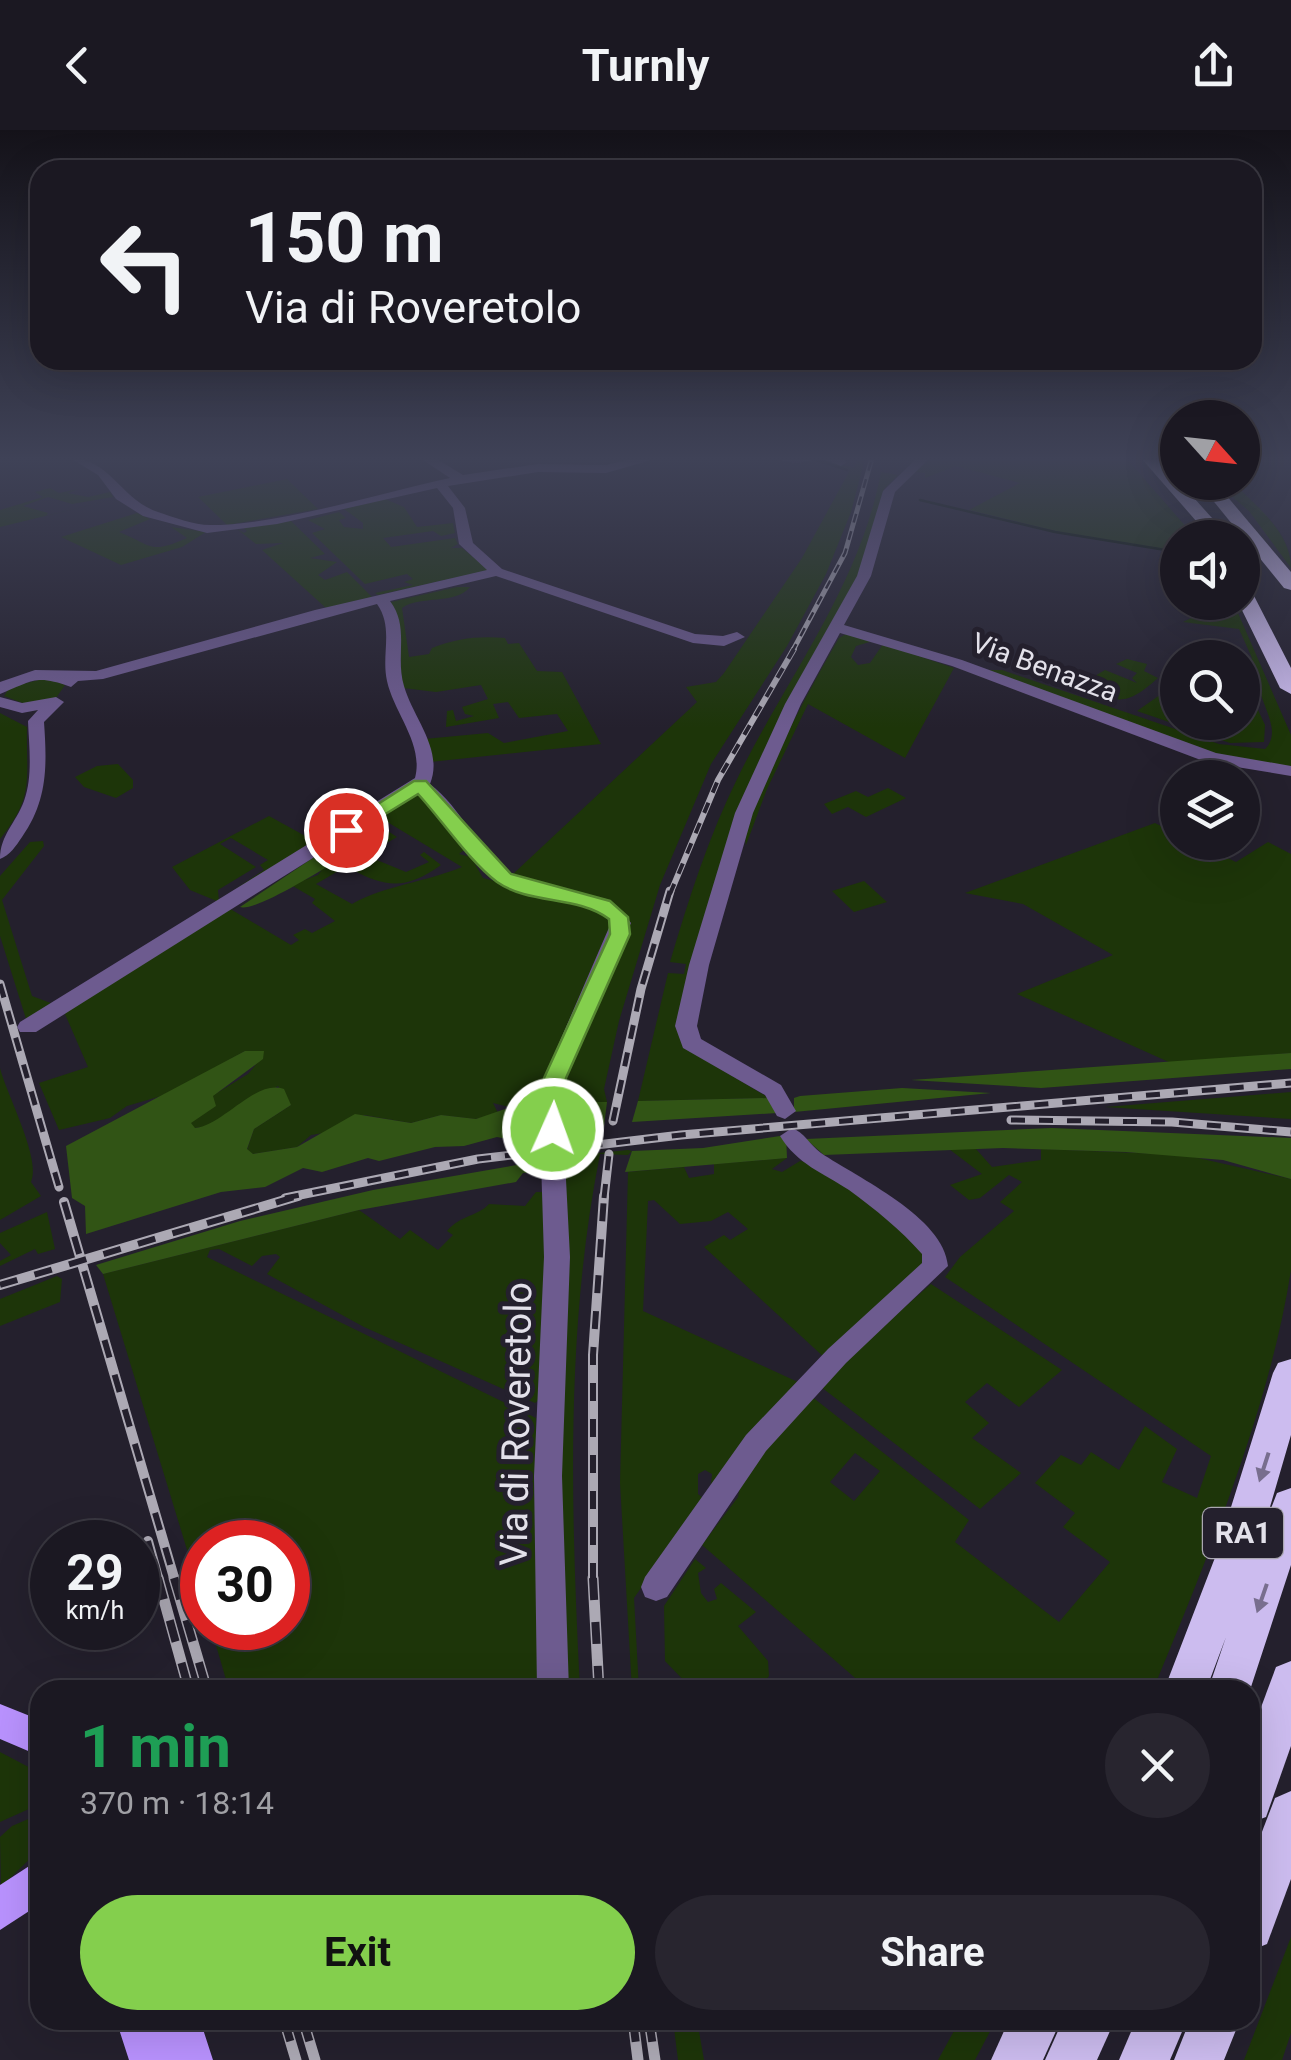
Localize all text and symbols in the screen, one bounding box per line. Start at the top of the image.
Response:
icon: back [50,38,105,93]
icon: share [1186,38,1241,93]
text: Turnly [582,39,709,92]
text: 150 m [245,197,444,279]
icon: left [80,200,210,330]
text: Via di Roveretolo [245,281,581,334]
north arrow [1160,400,1260,500]
map controls [1160,400,1260,860]
button: sound [1160,520,1260,620]
street label: Via Benazza [967,626,1122,709]
button: search [1160,640,1260,740]
button: layers [1160,760,1260,860]
pin [304,788,389,873]
icon: arrive [319,803,374,858]
position arrow [501,1077,605,1181]
street label: Via di Roveretolo [492,1282,540,1566]
one-way arrow [1256,1453,1271,1483]
road number: RA1 [1203,1508,1283,1558]
speed limit sign: 30 [180,1520,310,1650]
text: 29 [66,1544,124,1602]
one-way arrow [1254,1583,1269,1613]
text: km/h [66,1596,124,1625]
text: 1 min [80,1711,231,1782]
button: close [1105,1713,1210,1818]
text: 370 m · 18:14 [80,1784,274,1822]
button: Exit [80,1895,635,2010]
button: Share [655,1895,1210,2010]

